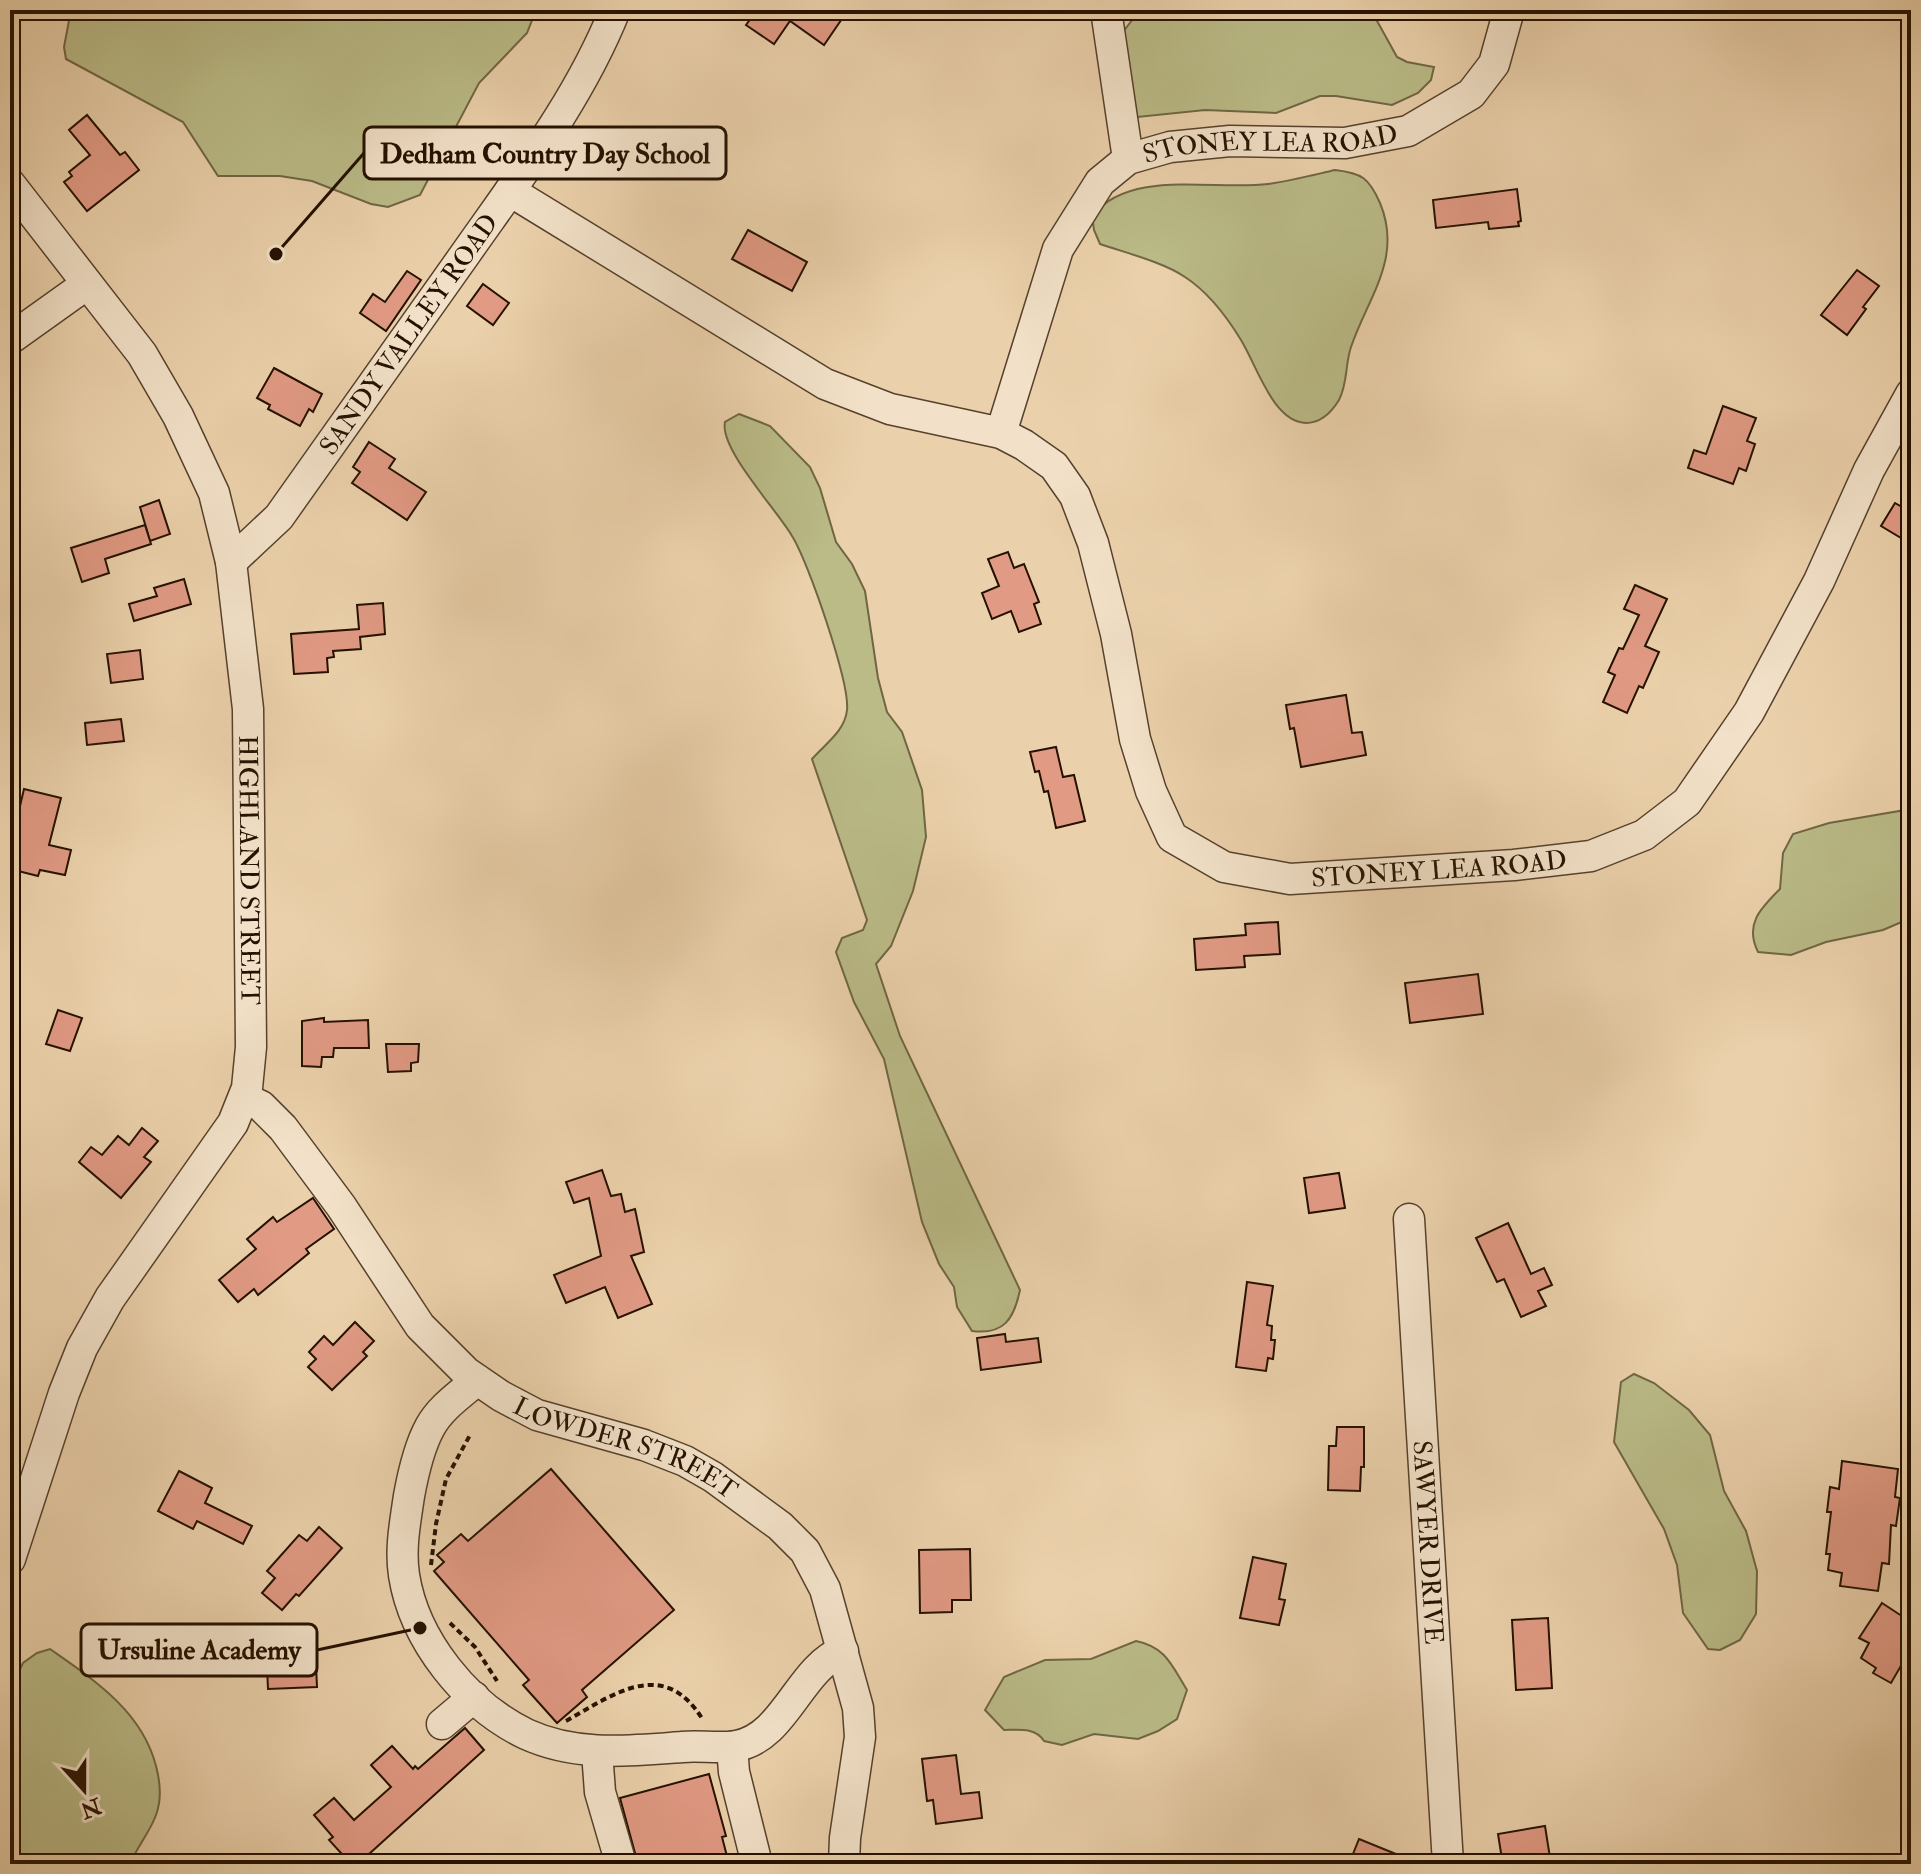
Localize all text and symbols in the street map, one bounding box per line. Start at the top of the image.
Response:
street label: STONEY LEA ROAD [1139,118,1400,171]
callout: Dedham Country Day School [364,127,726,179]
text: Dedham Country Day School [380,137,711,172]
street label: SANDY VALLEY ROAD [313,208,506,461]
street label: HIGHLAND STREET [231,735,266,1005]
street label: STONEY LEA ROAD [1310,844,1568,895]
street label: LOWDER STREET [508,1390,744,1507]
street label: SAWYER DRIVE [1405,1439,1450,1645]
callout: Ursuline Academy [81,1624,317,1676]
text: Ursuline Academy [97,1633,303,1668]
north arrow [44,1750,124,1830]
text: N [76,1791,106,1824]

